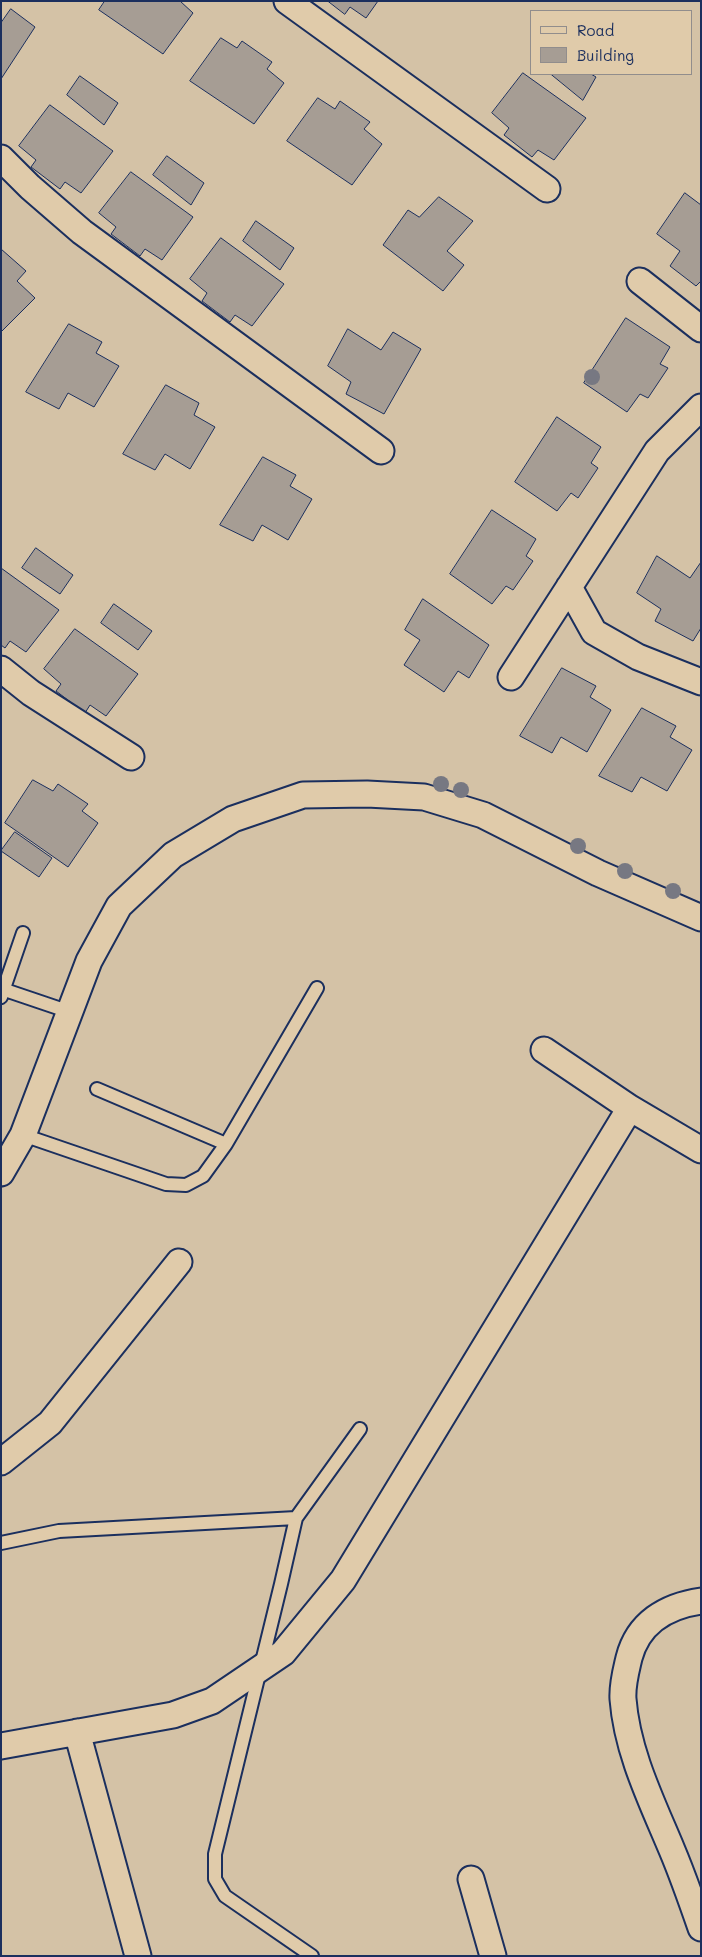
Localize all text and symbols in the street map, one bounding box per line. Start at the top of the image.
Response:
legend [530,10,692,75]
text: Road [577,20,614,40]
text: Building [577,45,634,65]

